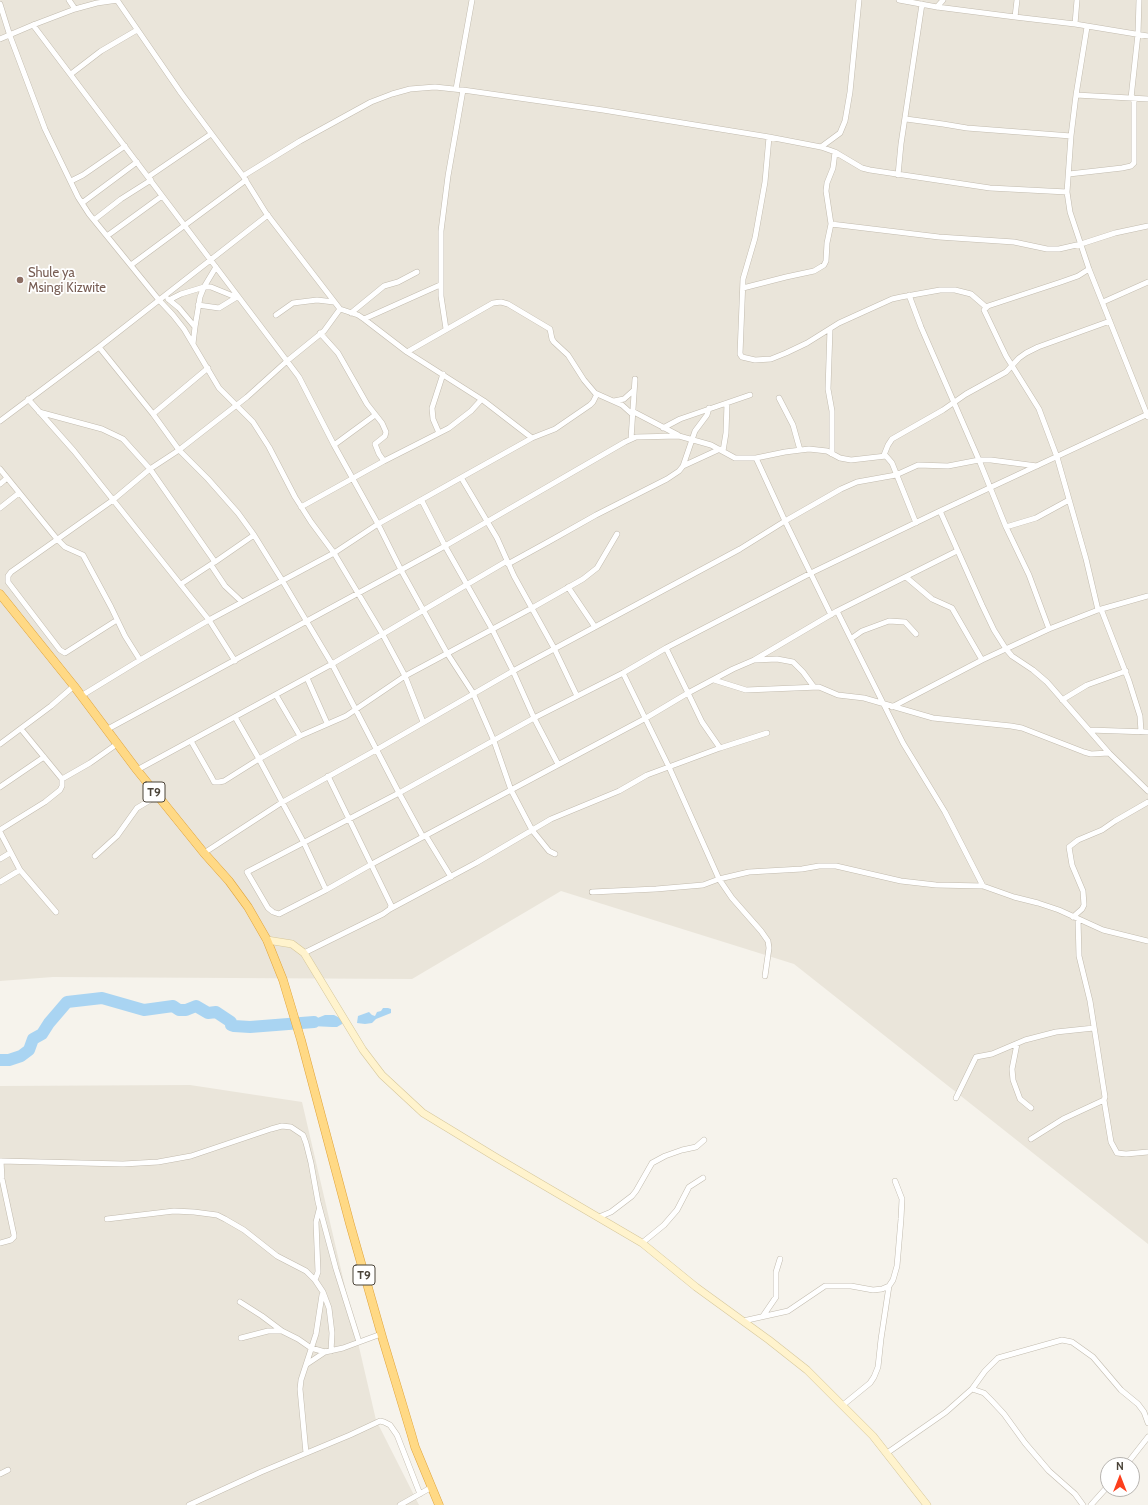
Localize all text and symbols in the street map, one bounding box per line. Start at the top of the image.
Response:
place label: Shule ya Msingi Kizwite [28,265,106,296]
marker: Shule ya Msingi Kizwite [15,275,25,285]
road number: T9 [143,782,165,802]
road number: T9 [353,1265,375,1285]
north arrow [1100,1457,1140,1497]
text: N [1116,1459,1124,1473]

